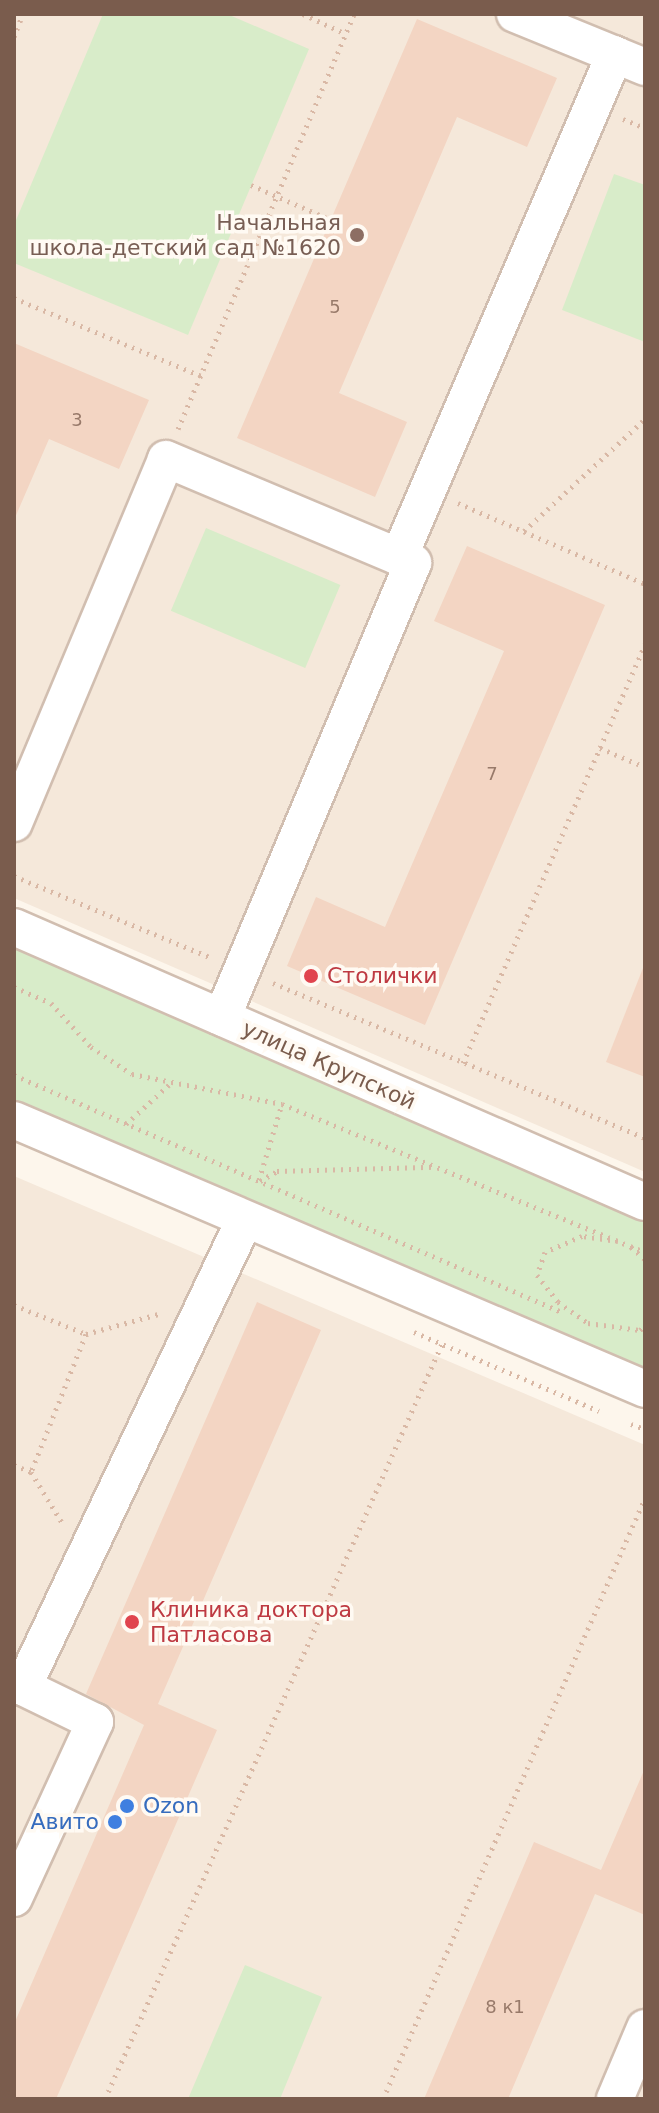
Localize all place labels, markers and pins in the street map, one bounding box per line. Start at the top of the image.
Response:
place label: Начальная школа-детский сад №1620 [29,209,341,260]
marker: Начальная школа-детский сад №1620 [348,226,366,244]
place label: Столички [327,963,438,989]
marker: Столички [302,967,320,985]
place label: Клиника доктора Патласова [150,1596,352,1648]
marker: Клиника доктора Патласова [121,1611,143,1633]
place label: Ozon [143,1793,199,1819]
marker: Ozon [118,1797,136,1815]
place label: Авито [30,1809,99,1835]
marker: Авито [106,1813,124,1831]

